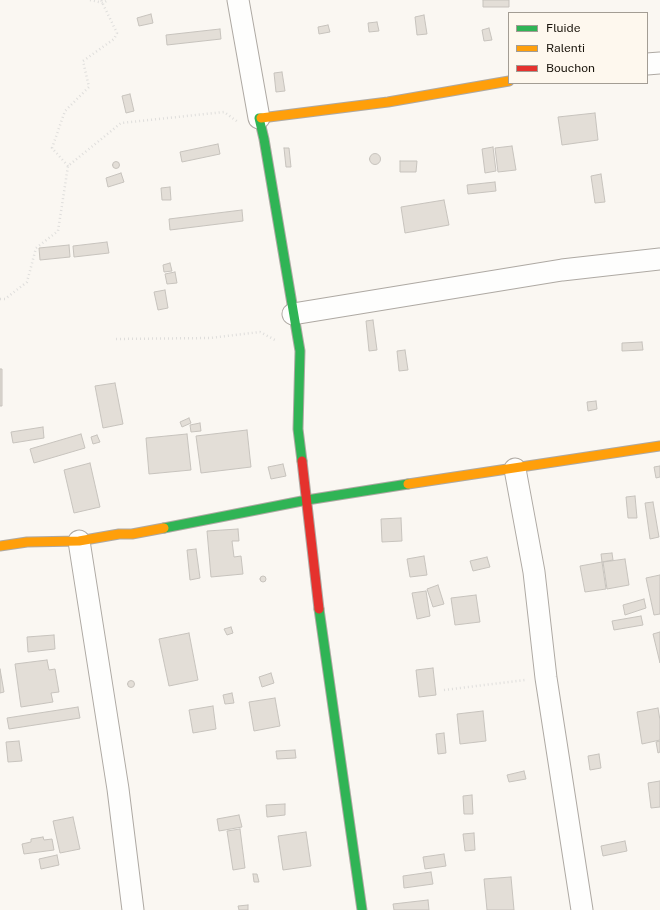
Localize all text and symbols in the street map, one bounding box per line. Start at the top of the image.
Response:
legend [508,12,648,84]
text: Fluide [546,21,581,35]
text: Ralenti [546,41,585,55]
text: Bouchon [546,61,595,75]

